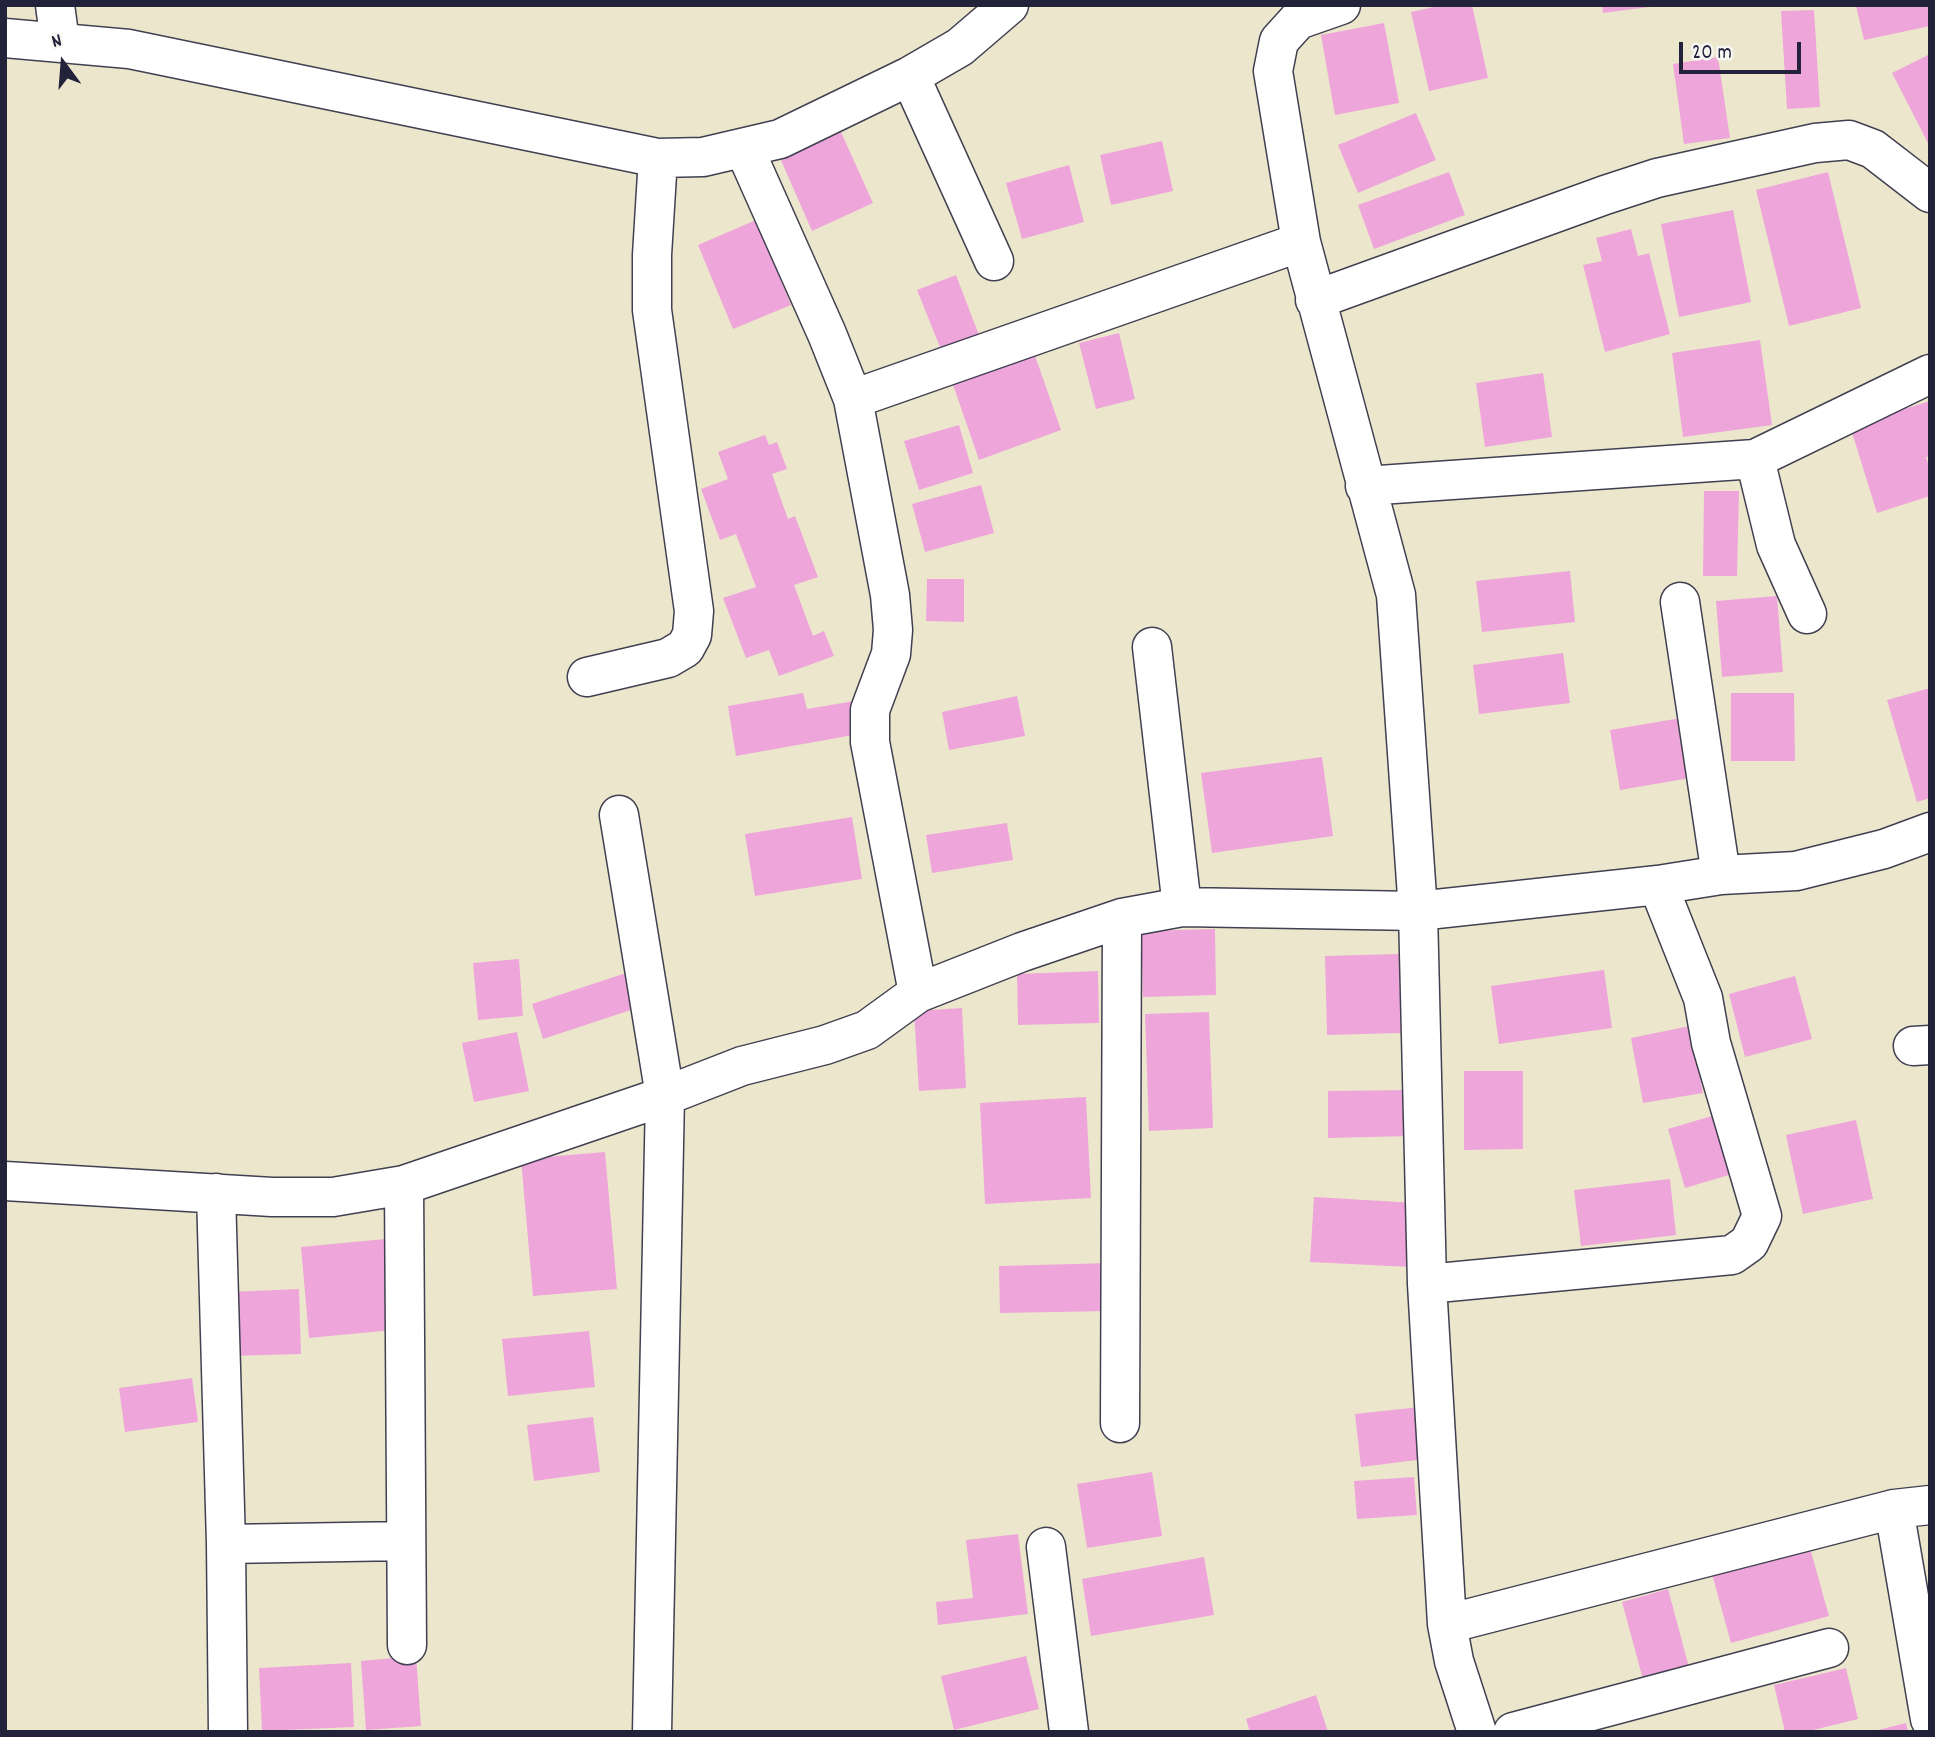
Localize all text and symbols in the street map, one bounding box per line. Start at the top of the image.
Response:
north arrow [28,28,98,98]
text: N [49,28,65,57]
scale bar [1683,28,1806,72]
text: 20 m [1692,39,1732,69]

